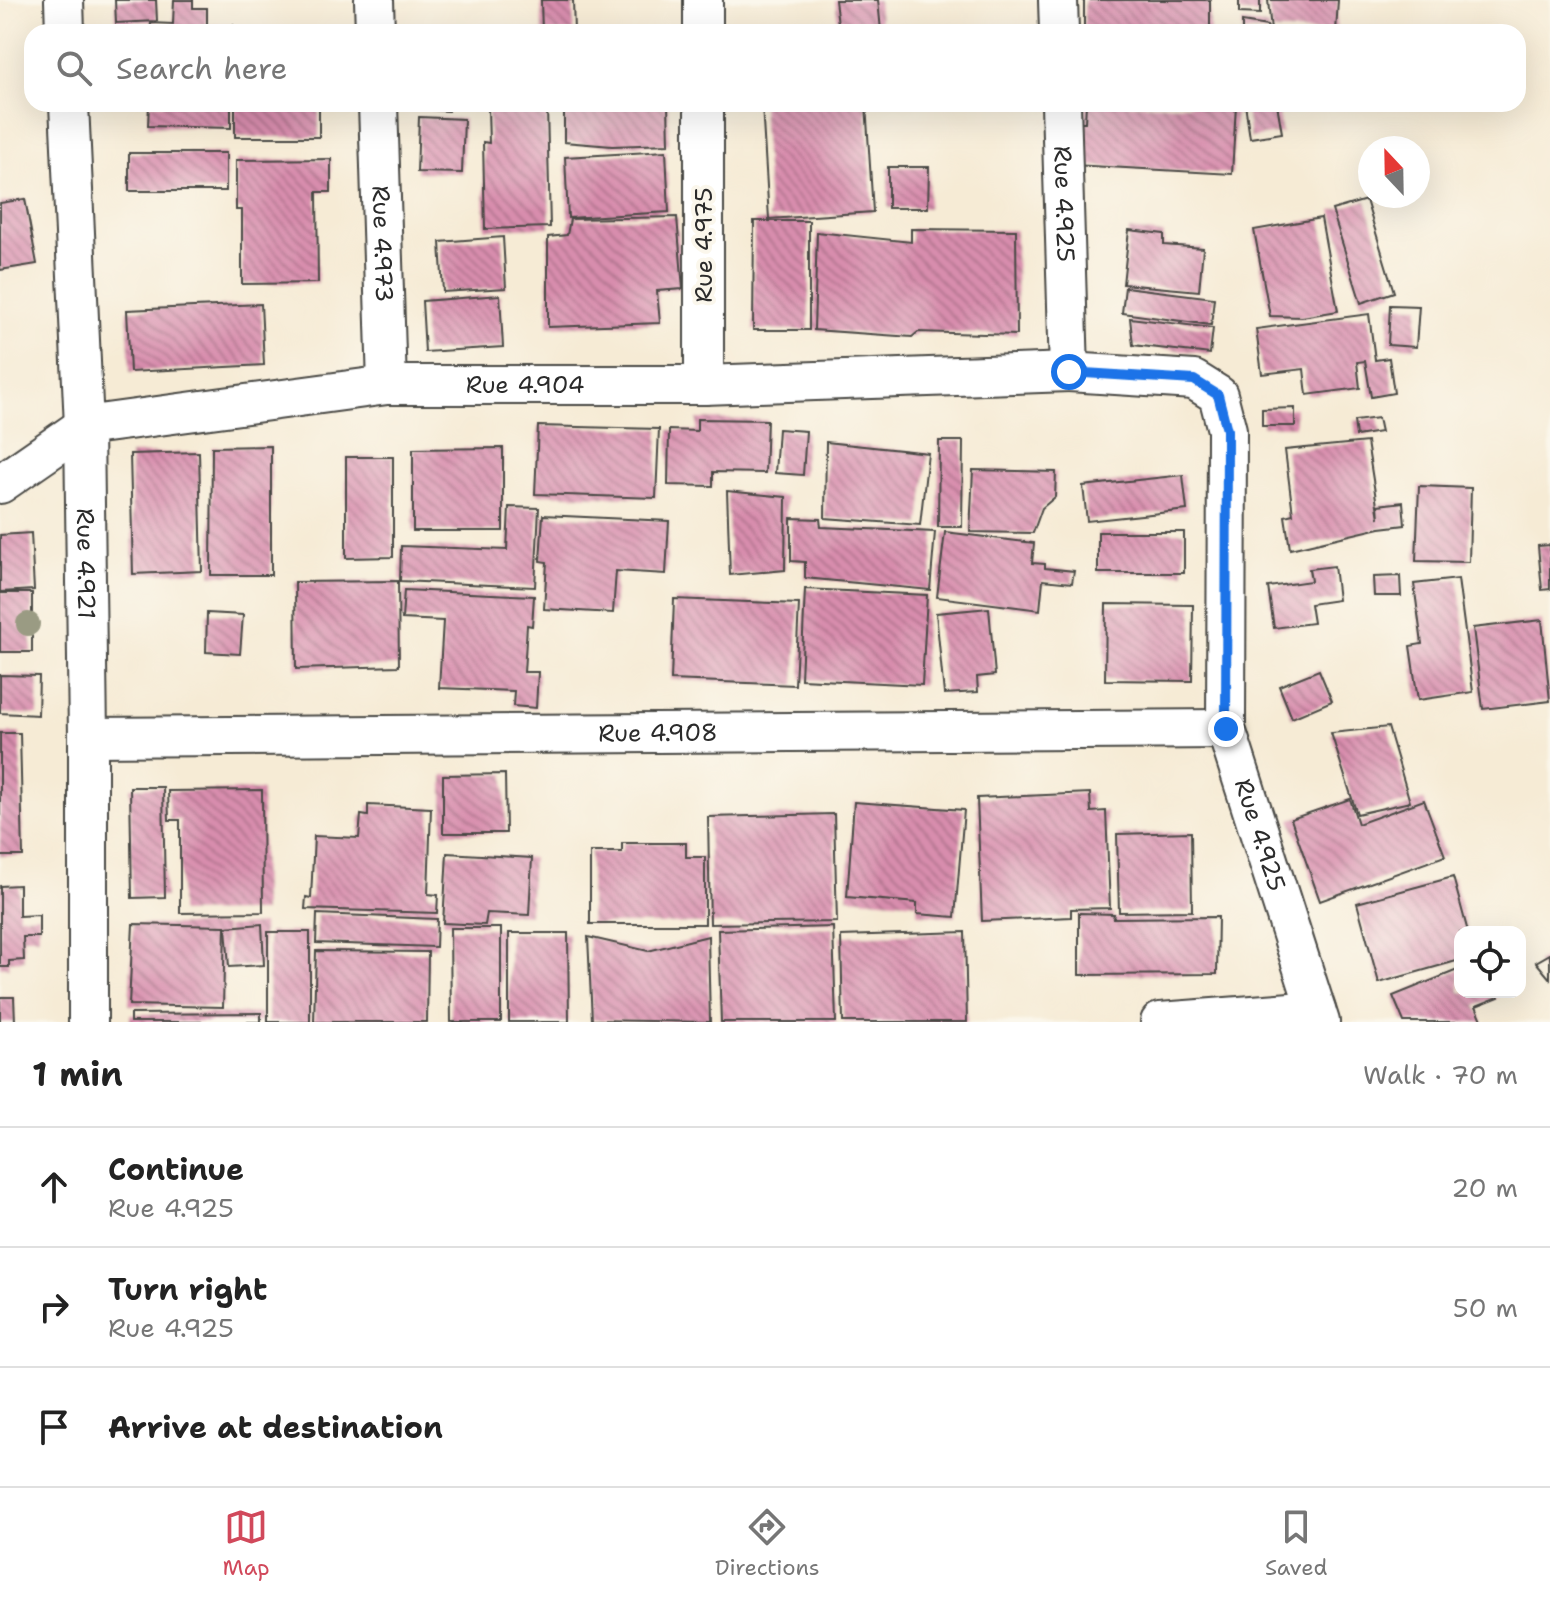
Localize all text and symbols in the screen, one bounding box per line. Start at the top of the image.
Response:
search box [24,24,1526,112]
icon: search [52,46,96,90]
text: Search here [116,48,287,89]
north arrow [1358,136,1430,208]
street label: Rue 4.925 [1046,145,1082,263]
street label: Rue 4.973 [365,185,400,303]
street label: Rue 4.975 [688,187,720,303]
route start [1051,354,1087,390]
street label: Rue 4.904 [466,369,585,401]
street label: Rue 4.921 [69,508,102,619]
route end [1208,711,1244,747]
street label: Rue 4.908 [598,717,718,749]
street label: Rue 4.925 [1227,775,1293,895]
map controls [1454,926,1526,998]
button: locate [1454,926,1526,998]
text: 1 min [32,1051,123,1097]
text: Walk · 70 m [1363,1057,1518,1092]
text: Continue [108,1149,244,1190]
icon: ahead [32,1165,76,1209]
text: 20 m [1451,1170,1518,1205]
text: Rue 4.925 [108,1190,234,1225]
text: Turn right [108,1269,267,1310]
icon: right [32,1285,76,1329]
text: 50 m [1453,1290,1518,1325]
text: Rue 4.925 [108,1310,234,1345]
icon: arrive [32,1405,76,1449]
text: Arrive at destination [108,1407,443,1448]
tab: Map [223,1505,270,1582]
tab: Directions [715,1505,820,1582]
tab: Saved [1265,1505,1327,1582]

